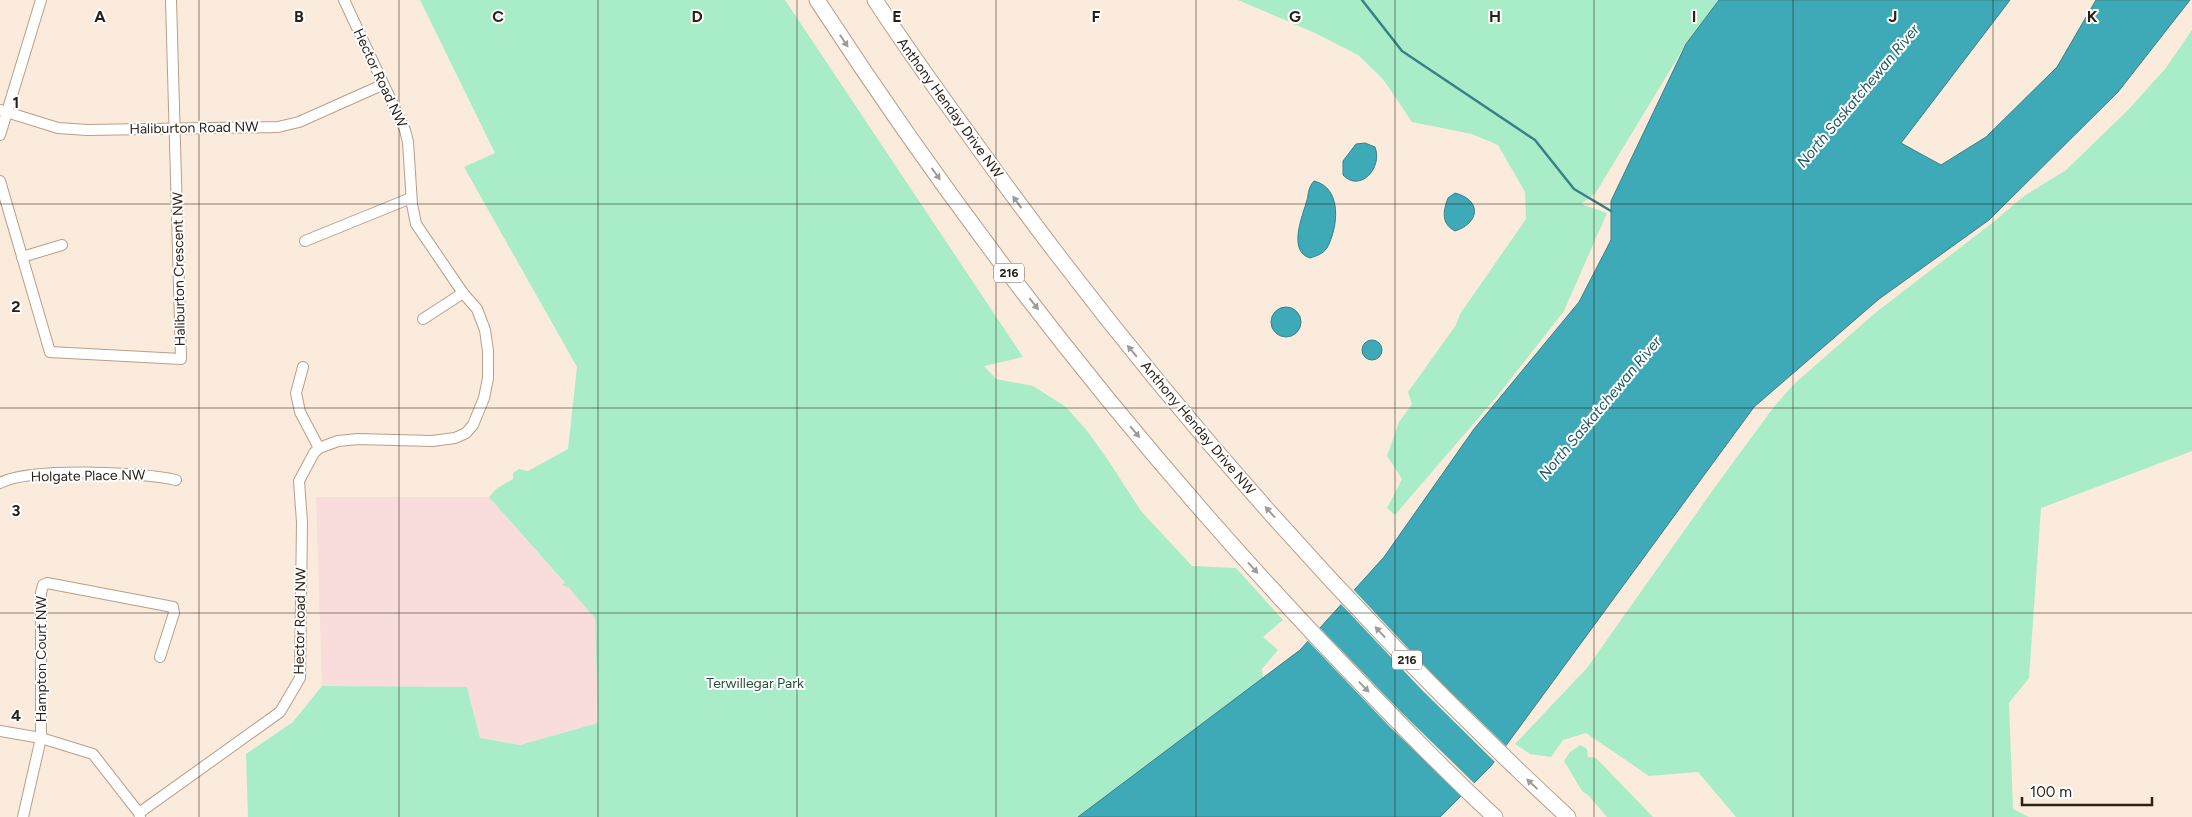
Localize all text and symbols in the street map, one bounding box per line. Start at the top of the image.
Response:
text: A [94,7,106,26]
text: B [294,7,304,26]
text: C [492,7,504,26]
text: D [691,7,703,26]
text: E [892,7,902,26]
text: F [1092,7,1101,26]
text: G [1289,7,1301,26]
text: H [1489,7,1501,26]
text: I [1692,7,1696,26]
text: J [1889,7,1897,26]
text: K [2087,7,2098,26]
water label: North Saskatchewan River [1793,20,1924,171]
street label: Hector Road NW [350,26,411,131]
one-way arrow [839,34,848,48]
street label: Anthony Henday Drive NW [893,35,1007,182]
text: 1 [13,93,19,112]
street label: Haliburton Road NW [129,118,259,138]
one-way arrow [931,167,941,181]
street label: Haliburton Crescent NW [169,191,189,346]
one-way arrow [1012,195,1022,209]
road number: 216 [994,264,1024,282]
text: 2 [11,297,21,316]
one-way arrow [1028,297,1039,310]
water label: North Saskatchewan River [1535,332,1666,483]
one-way arrow [1127,345,1138,358]
street label: Anthony Henday Drive NW [1137,358,1259,499]
one-way arrow [1129,425,1141,437]
street label: Holgate Place NW [31,466,146,485]
text: 3 [12,501,21,520]
one-way arrow [1264,507,1276,519]
one-way arrow [1247,562,1259,574]
street label: Hector Road NW [291,567,309,675]
street label: Hampton Court NW [33,595,50,722]
one-way arrow [1374,626,1386,638]
road number: 216 [1392,650,1422,670]
park label: Terwillegar Park [706,675,804,692]
one-way arrow [1358,681,1370,693]
text: 4 [11,706,21,725]
scale bar [2022,774,2152,806]
one-way arrow [1526,778,1538,790]
text: 100 m [2030,783,2072,801]

